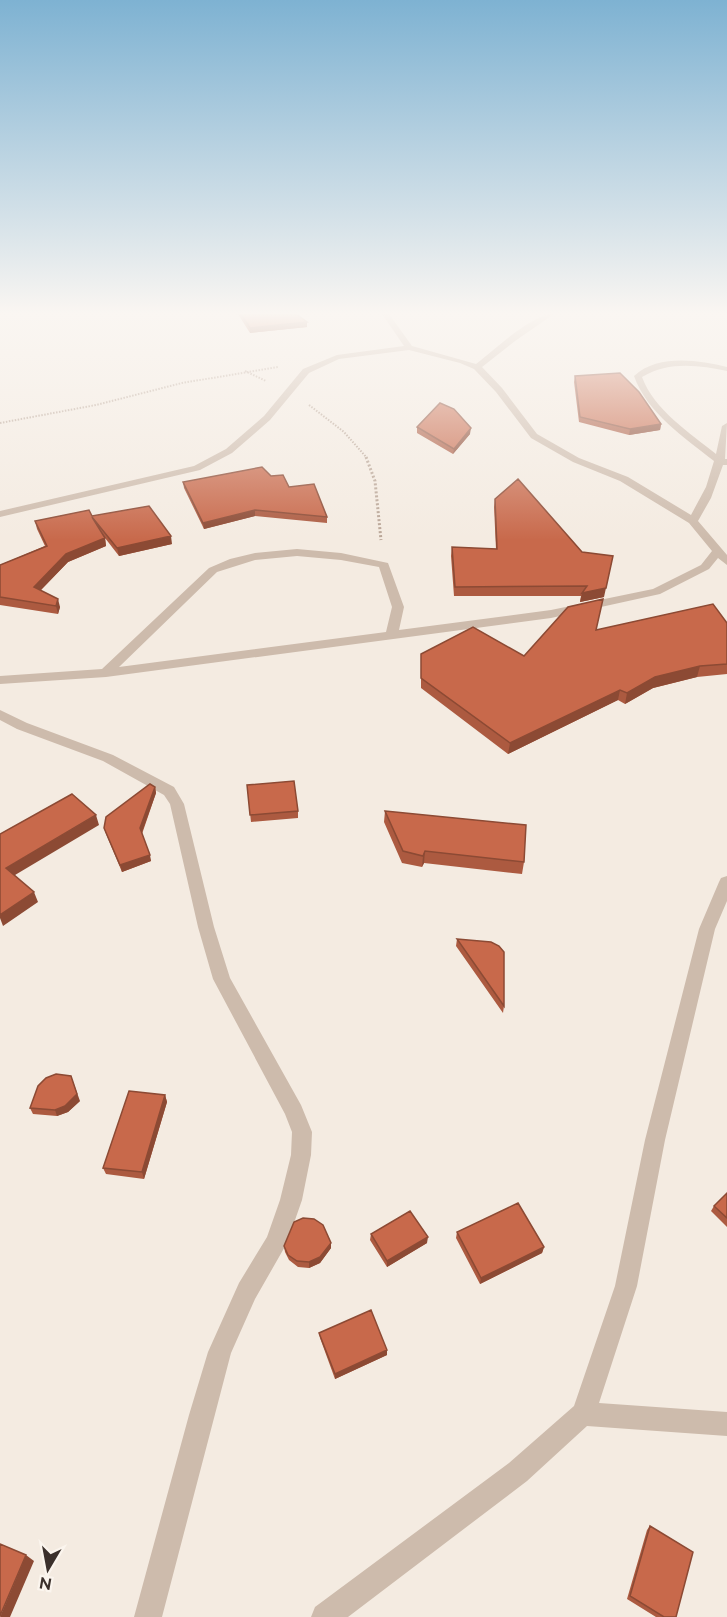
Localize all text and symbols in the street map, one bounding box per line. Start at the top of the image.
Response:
north arrow [18,1539,78,1599]
text: N [38,1573,53,1594]

